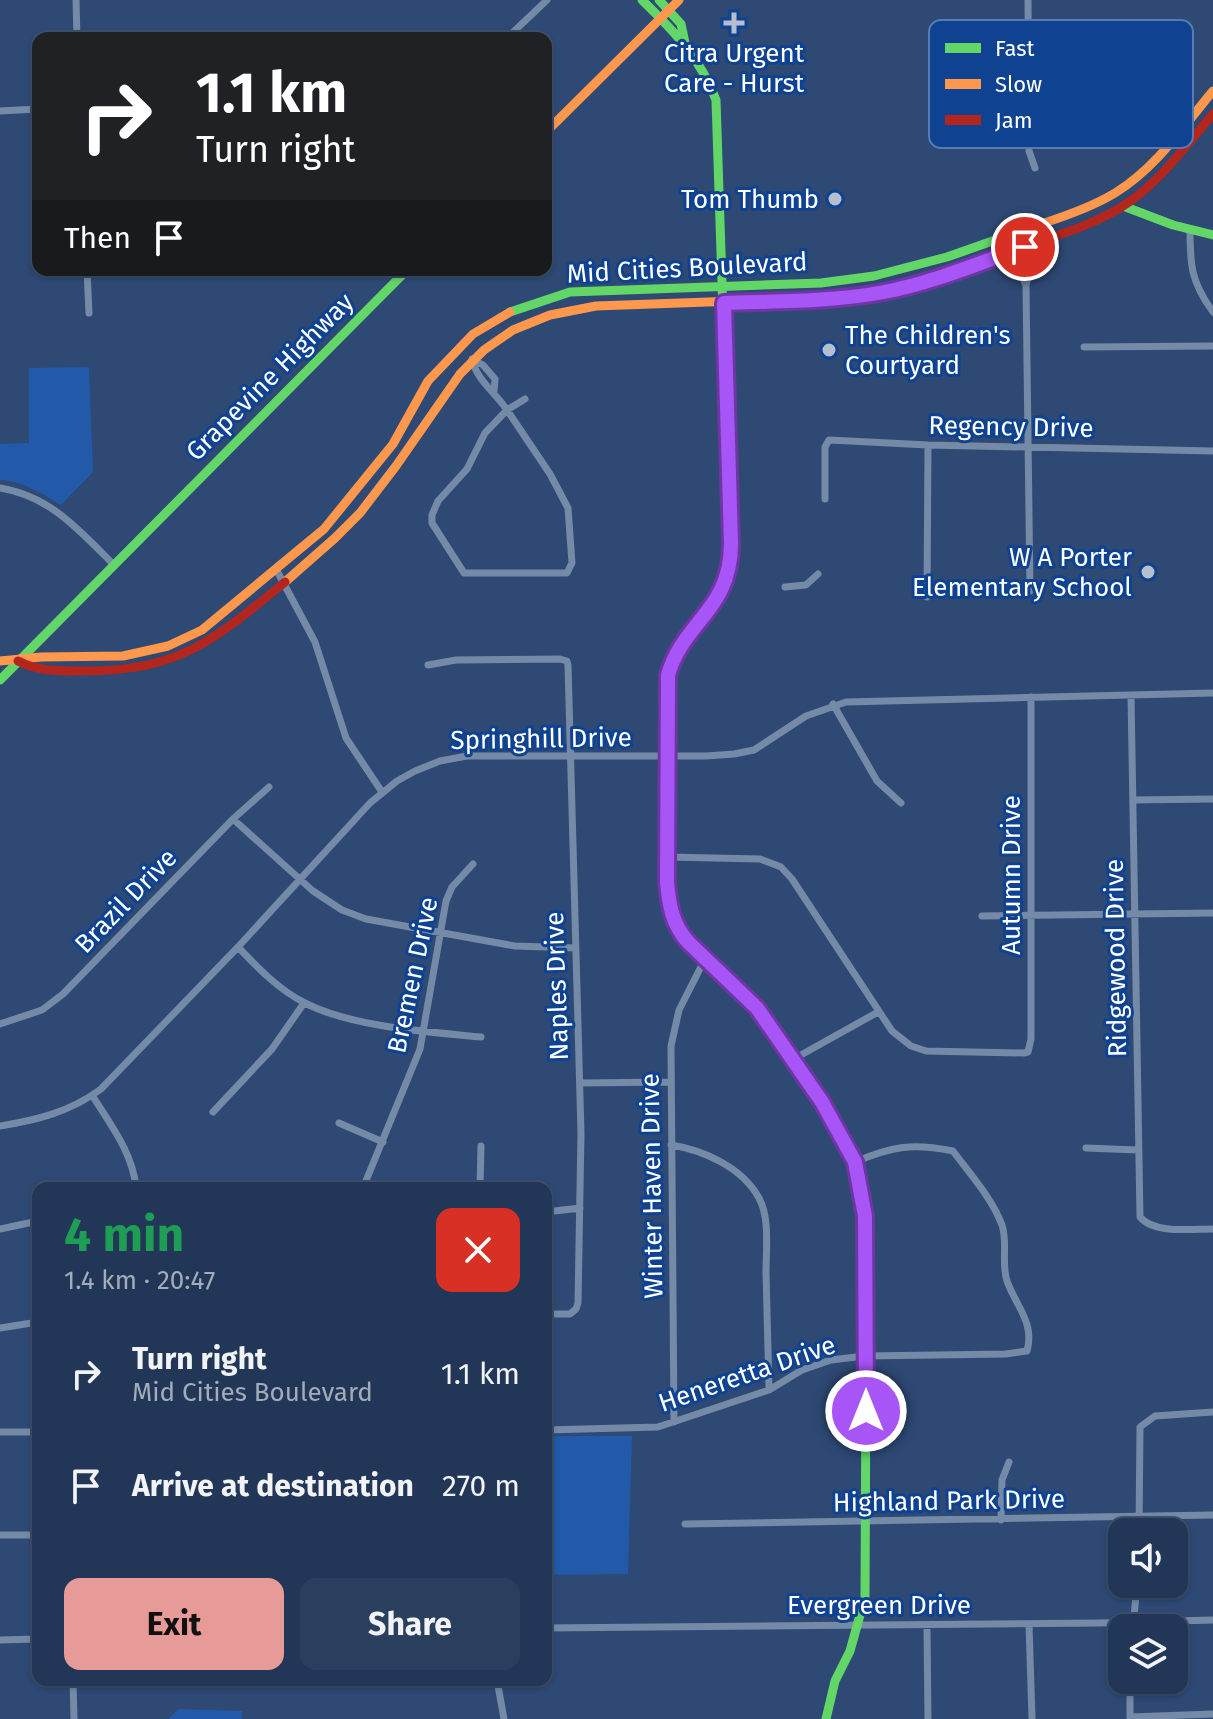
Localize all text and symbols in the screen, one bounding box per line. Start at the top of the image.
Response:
marker: Citra Urgent Care - Hurst [723,12,745,34]
legend [929,20,1193,148]
text: Fast [995,35,1035,62]
place label: Citra Urgent Care - Hurst [664,38,805,99]
text: 1.1 km [196,60,347,127]
icon: right [64,64,168,168]
text: Slow [995,71,1042,98]
text: Jam [995,107,1033,134]
text: Turn right [196,128,356,172]
place label: Tom Thumb [681,184,819,215]
marker: Tom Thumb [826,190,844,208]
pin [991,213,1059,281]
icon: arrive [147,216,191,260]
text: Then [64,220,131,256]
icon: arrive [1003,225,1047,269]
street label: Mid Cities Boulevard [566,246,808,290]
street label: Grapevine Highway [180,287,360,467]
place label: The Children's Courtyard [845,320,1011,381]
marker: The Children's Courtyard [820,341,838,359]
street label: Regency Drive [928,410,1094,444]
place label: W A Porter Elementary School [912,542,1132,603]
marker: W A Porter Elementary School [1139,563,1157,581]
street label: Springhill Drive [450,722,632,756]
street label: Autumn Drive [996,795,1027,955]
street label: Brazil Drive [69,842,183,960]
street label: Ridgewood Drive [1099,859,1133,1057]
street label: Bremen Drive [381,894,445,1056]
street label: Naples Drive [539,911,575,1061]
street label: Winter Haven Drive [635,1073,669,1299]
text: 4 min [64,1206,184,1264]
button: close [436,1208,520,1292]
text: 1.4 km · 20:47 [64,1265,215,1296]
street label: Heneretta Drive [654,1329,840,1419]
text: Turn right [132,1341,267,1377]
icon: right [64,1352,108,1396]
text: 1.1 km [441,1356,520,1392]
position arrow [824,1369,908,1453]
text: Mid Cities Boulevard [132,1377,373,1408]
icon: arrive [64,1464,108,1508]
text: Arrive at destination [132,1468,414,1504]
text: 270 m [442,1468,520,1504]
street label: Highland Park Drive [833,1483,1065,1519]
map controls [1108,1518,1188,1694]
button: sound [1108,1518,1188,1598]
button: Exit [64,1578,284,1670]
button: Share [300,1578,520,1670]
street label: Evergreen Drive [787,1590,971,1621]
button: layers [1108,1614,1188,1694]

